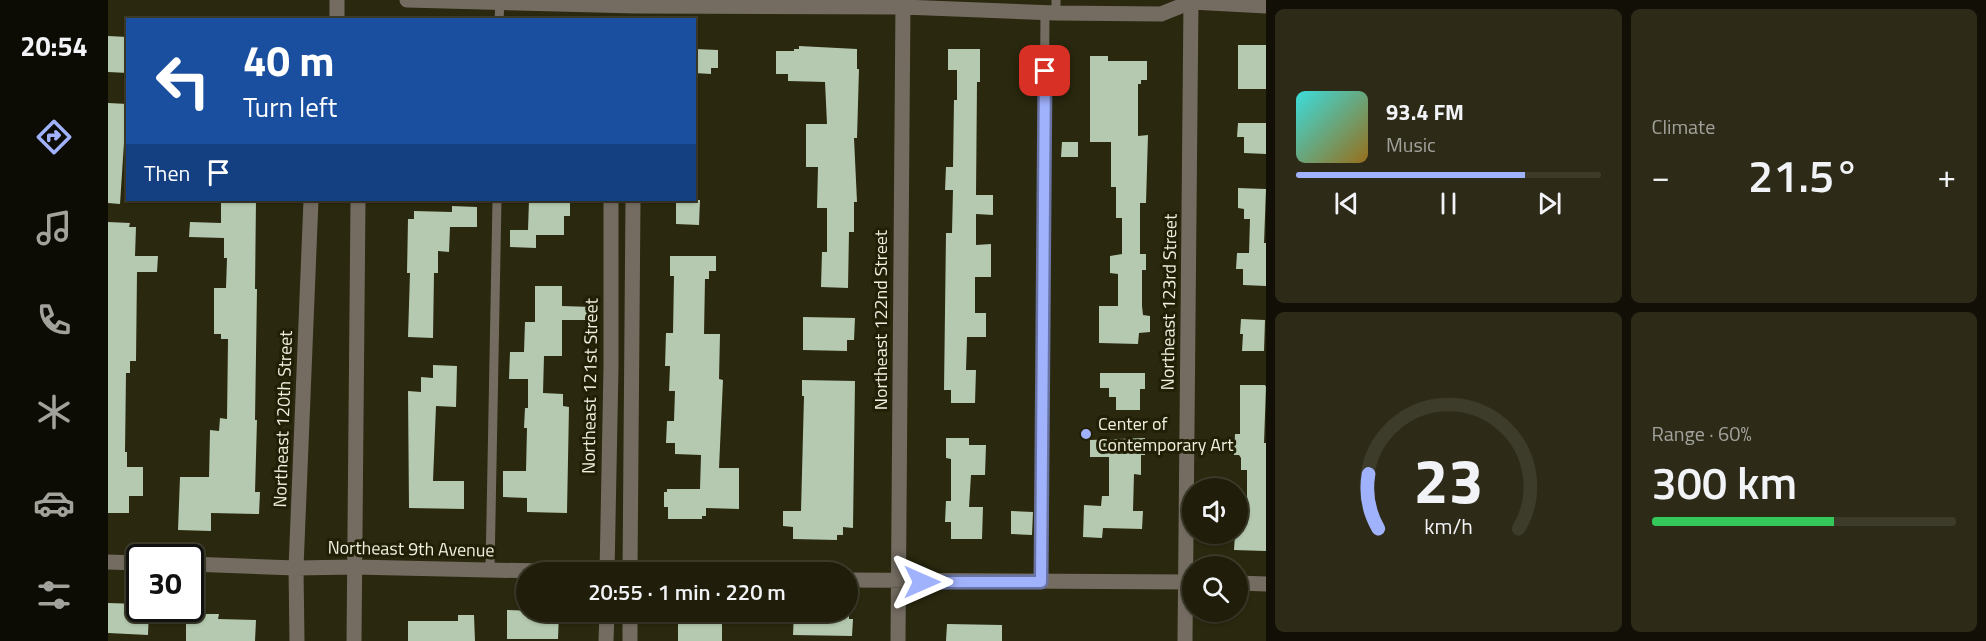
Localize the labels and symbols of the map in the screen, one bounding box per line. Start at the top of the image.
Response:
pin [1019,45,1070,96]
street label: Northeast 123rd Street [1153,213,1184,391]
street label: Northeast 122nd Street [867,229,894,410]
street label: Northeast 121st Street [574,297,605,474]
street label: Northeast 120th Street [266,329,299,508]
place label: Center of Contemporary Art [1098,410,1234,458]
marker: Center of Contemporary Art [1079,427,1093,441]
street label: Northeast 9th Avenue [327,534,495,563]
speed limit sign: 30 [126,544,204,622]
position arrow [890,550,954,614]

